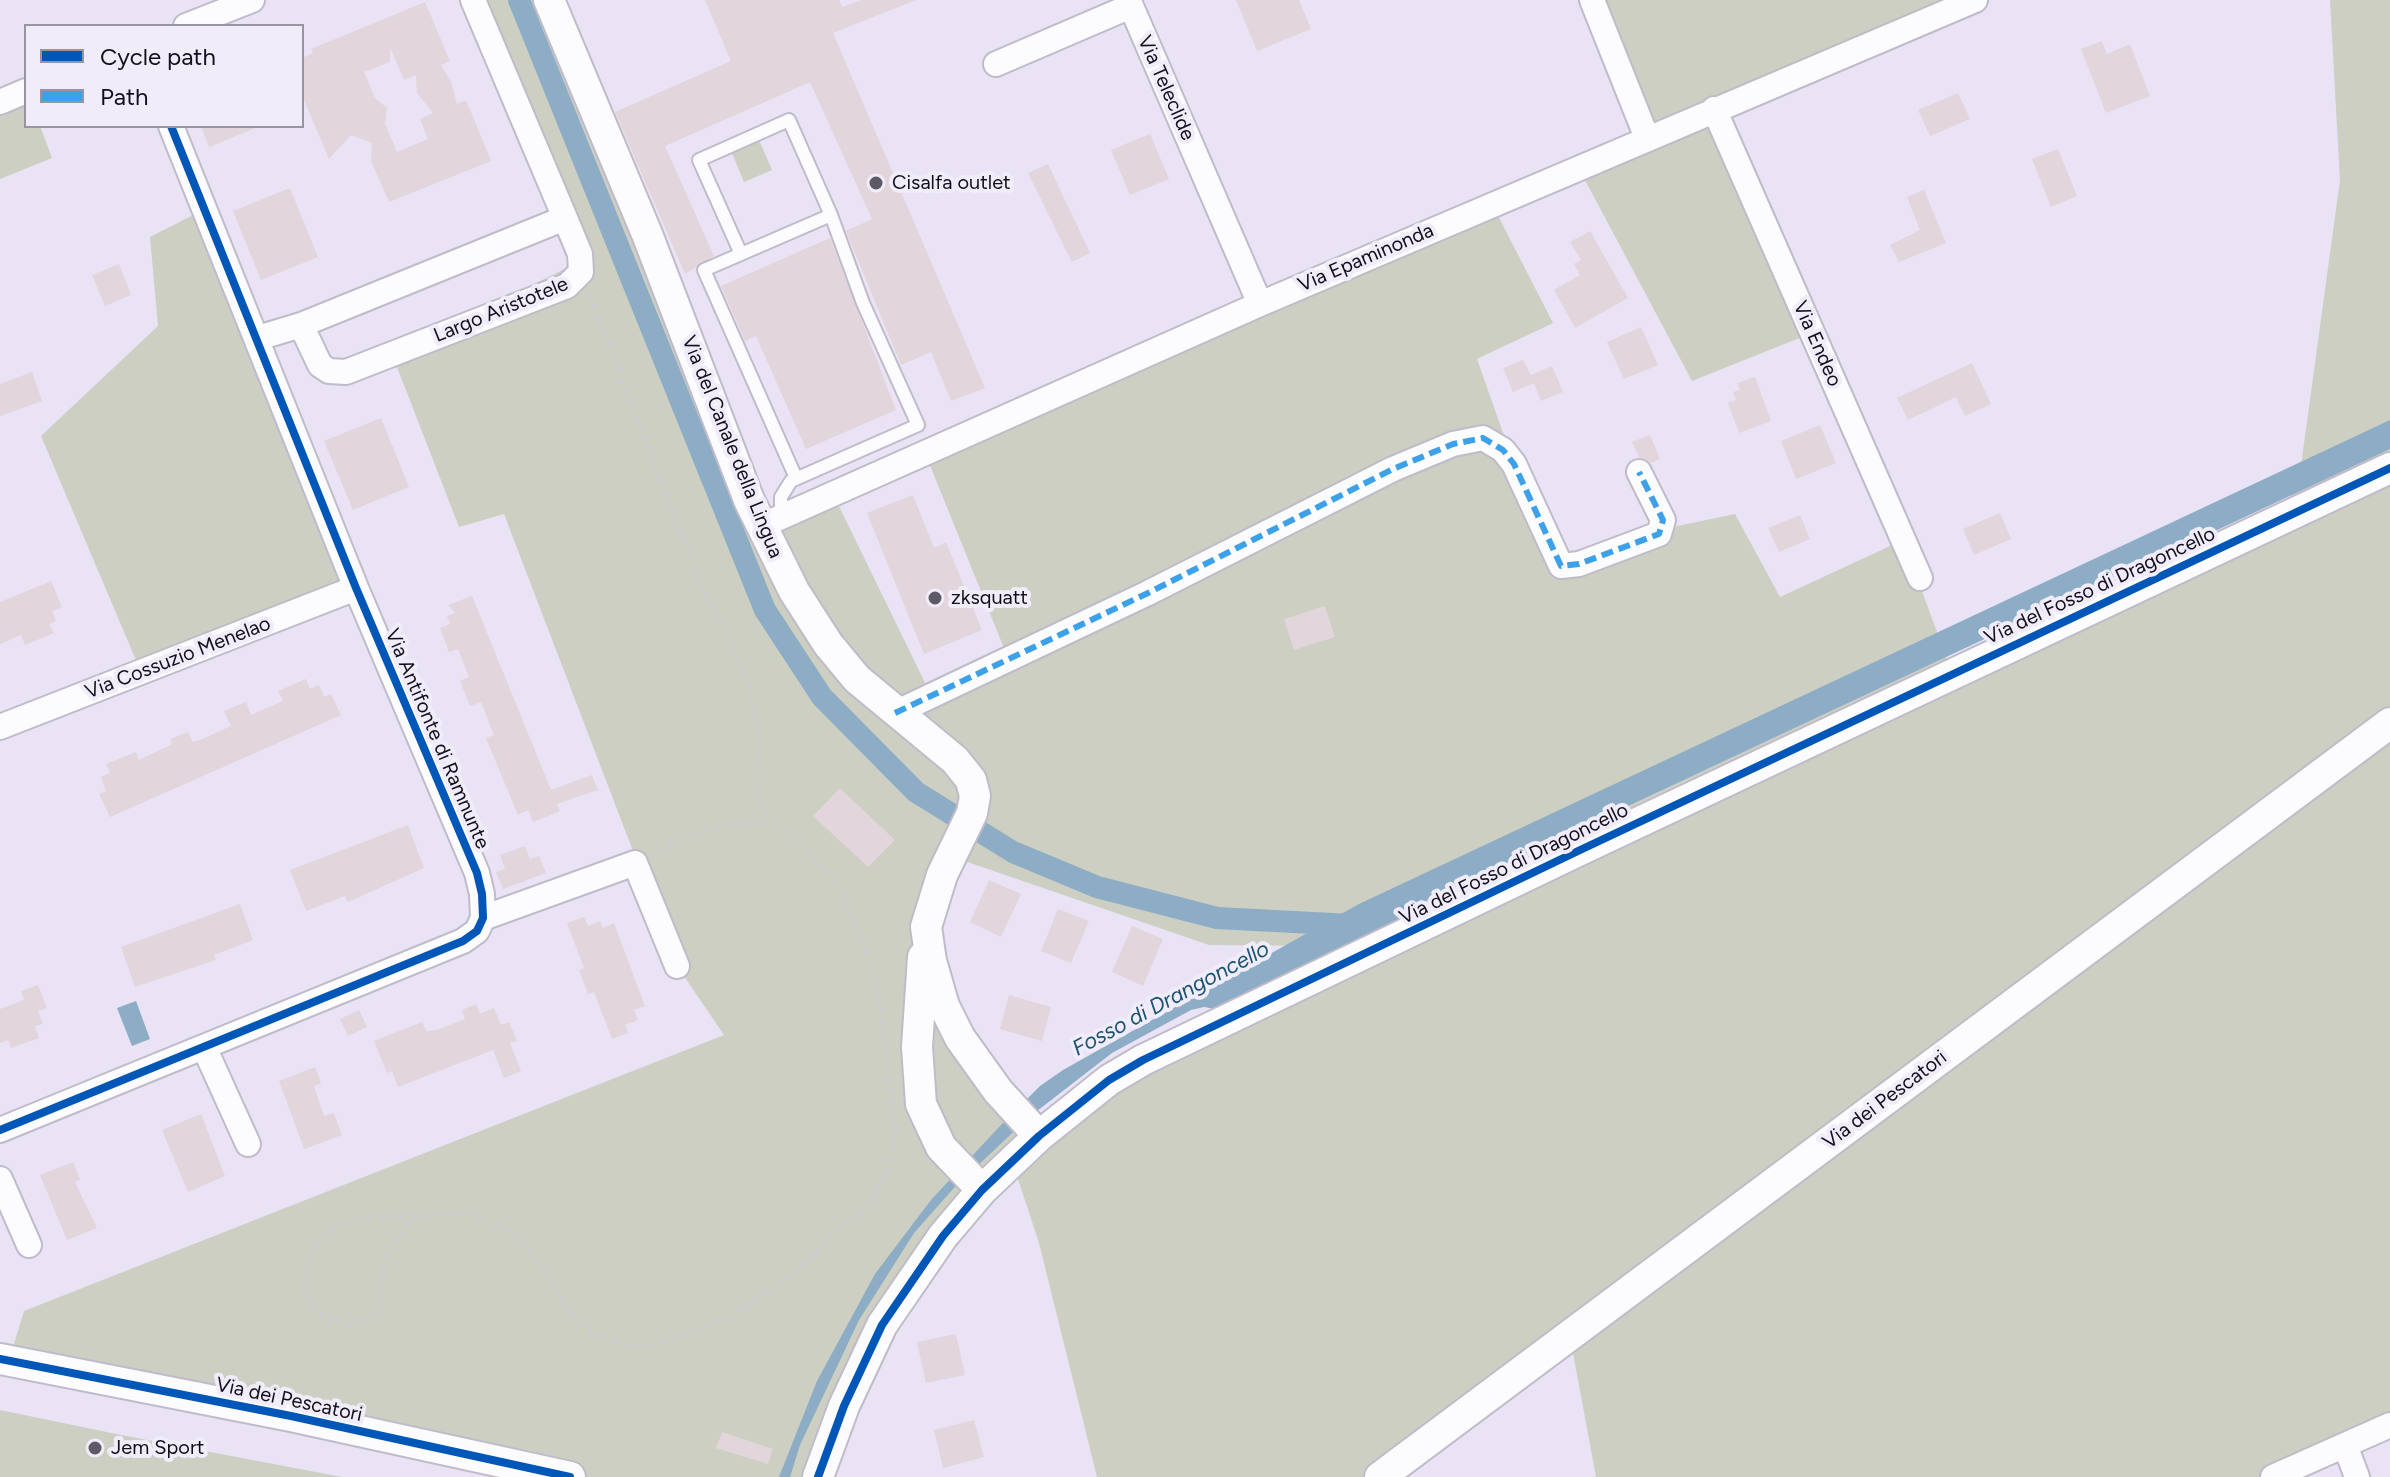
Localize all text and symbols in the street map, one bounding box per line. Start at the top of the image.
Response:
legend [24,24,304,128]
street label: Via Teleclide [1132,32,1200,144]
text: Cycle path [100,42,216,71]
text: Path [100,82,148,111]
place label: Cisalfa outlet [892,171,1011,195]
marker: Cisalfa outlet [867,174,885,192]
street label: Via Epaminonda [1295,219,1437,297]
street label: Largo Aristotele [430,272,572,348]
street label: Via Endeo [1788,298,1846,390]
street label: Via del Canale della Lingua [676,332,788,562]
street label: Via del Fosso di Dragoncello [1981,522,2219,650]
place label: zksquatt [951,586,1028,610]
marker: zksquatt [926,589,944,607]
street label: Via Cossuzio Menelao [82,612,274,704]
street label: Via Antifonte di Ramnunte [380,625,494,853]
street label: Via del Fosso di Dragoncello [1396,798,1632,930]
water label: Fosso di Drangoncello [1068,936,1274,1062]
street label: Via dei Pescatori [1818,1046,1952,1154]
street label: Via dei Pescatori [214,1373,364,1427]
place label: Jem Sport [111,1436,204,1460]
marker: Jem Sport [86,1439,104,1457]

